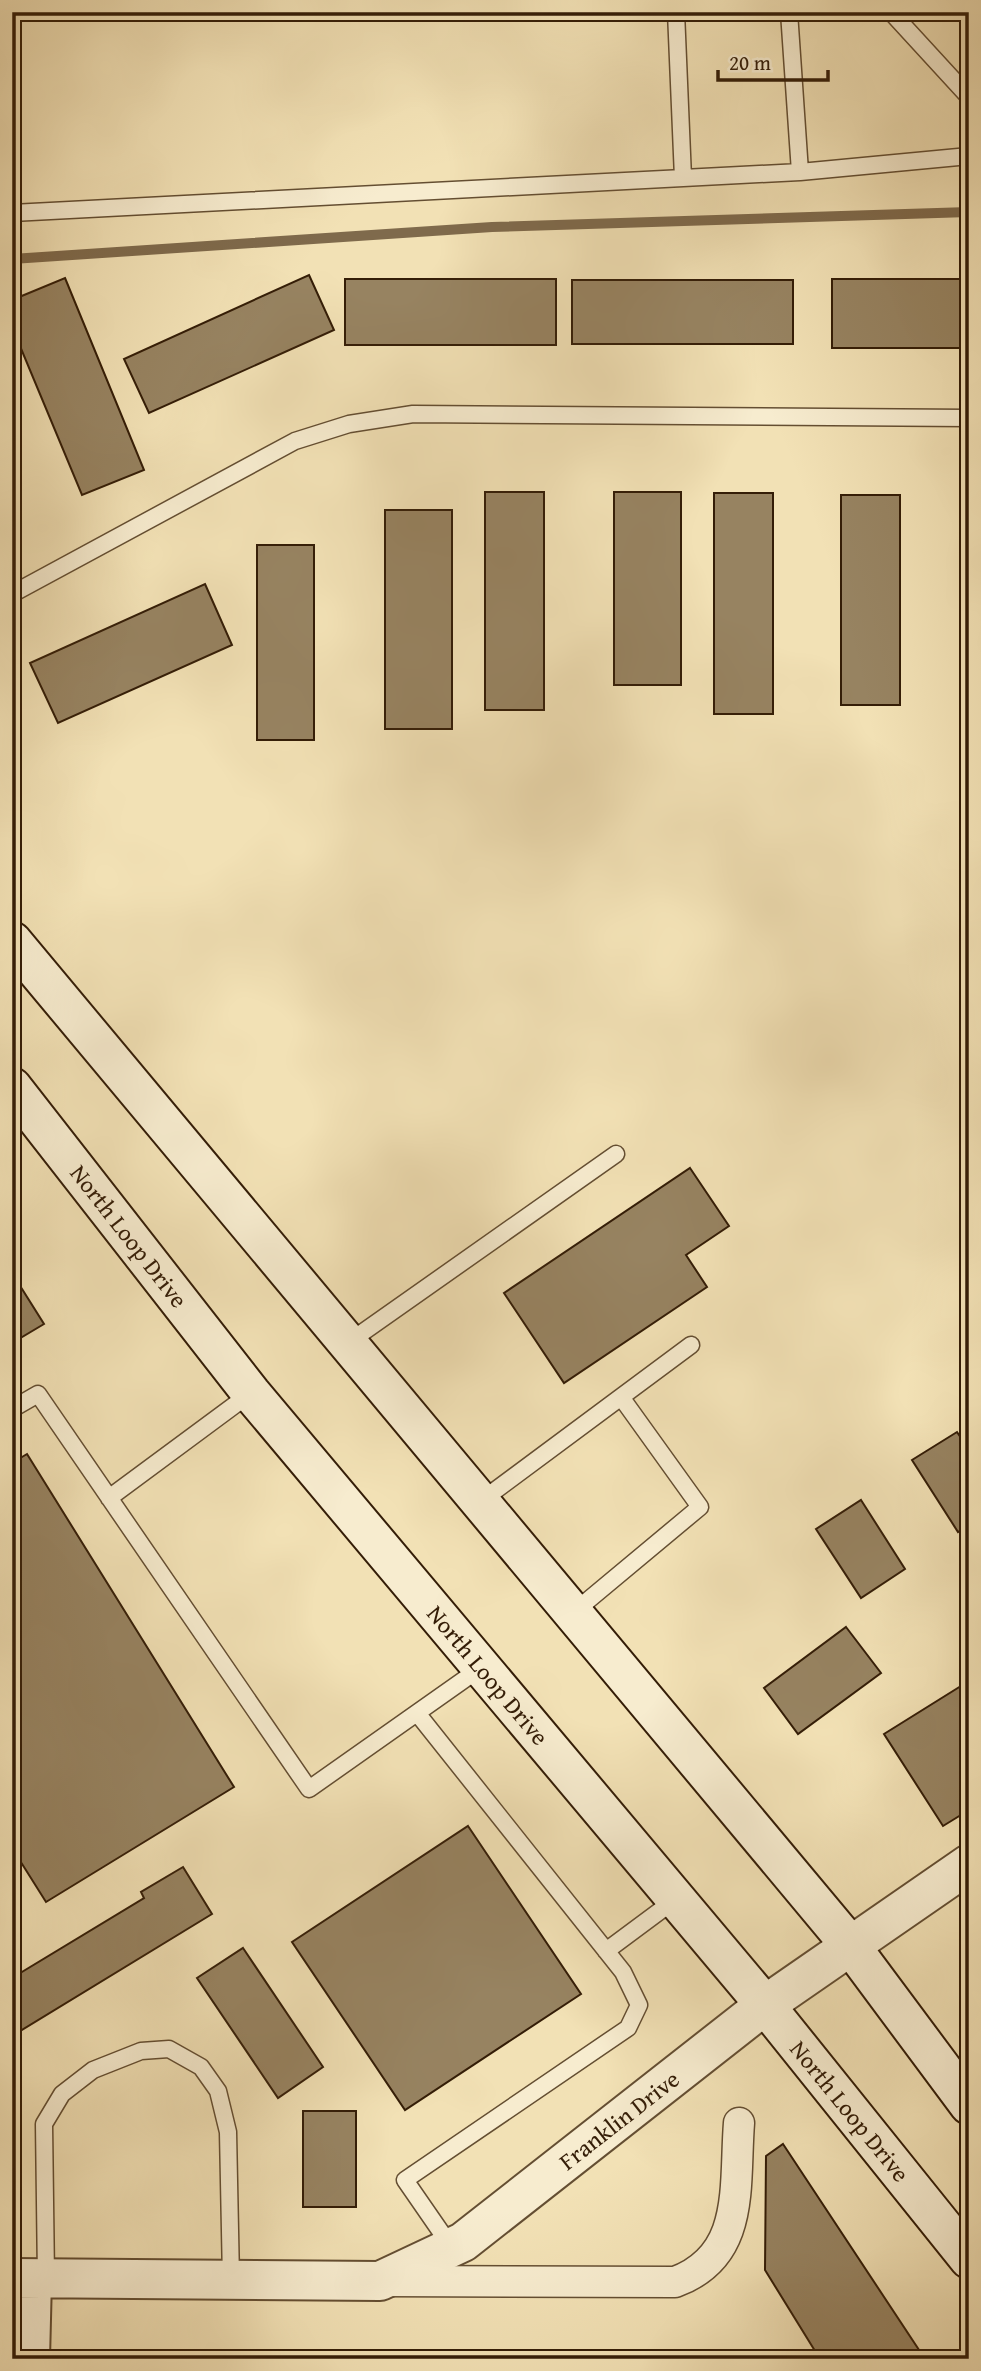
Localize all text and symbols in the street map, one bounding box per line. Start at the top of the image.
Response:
scale bar [718,38,829,82]
text: 20 m [729,47,771,78]
street label: North Loop Drive [62,1157,196,1315]
street label: North Loop Drive [419,1597,557,1753]
street label: North Loop Drive [782,2033,918,2189]
street label: Franklin Drive [551,2062,687,2178]

